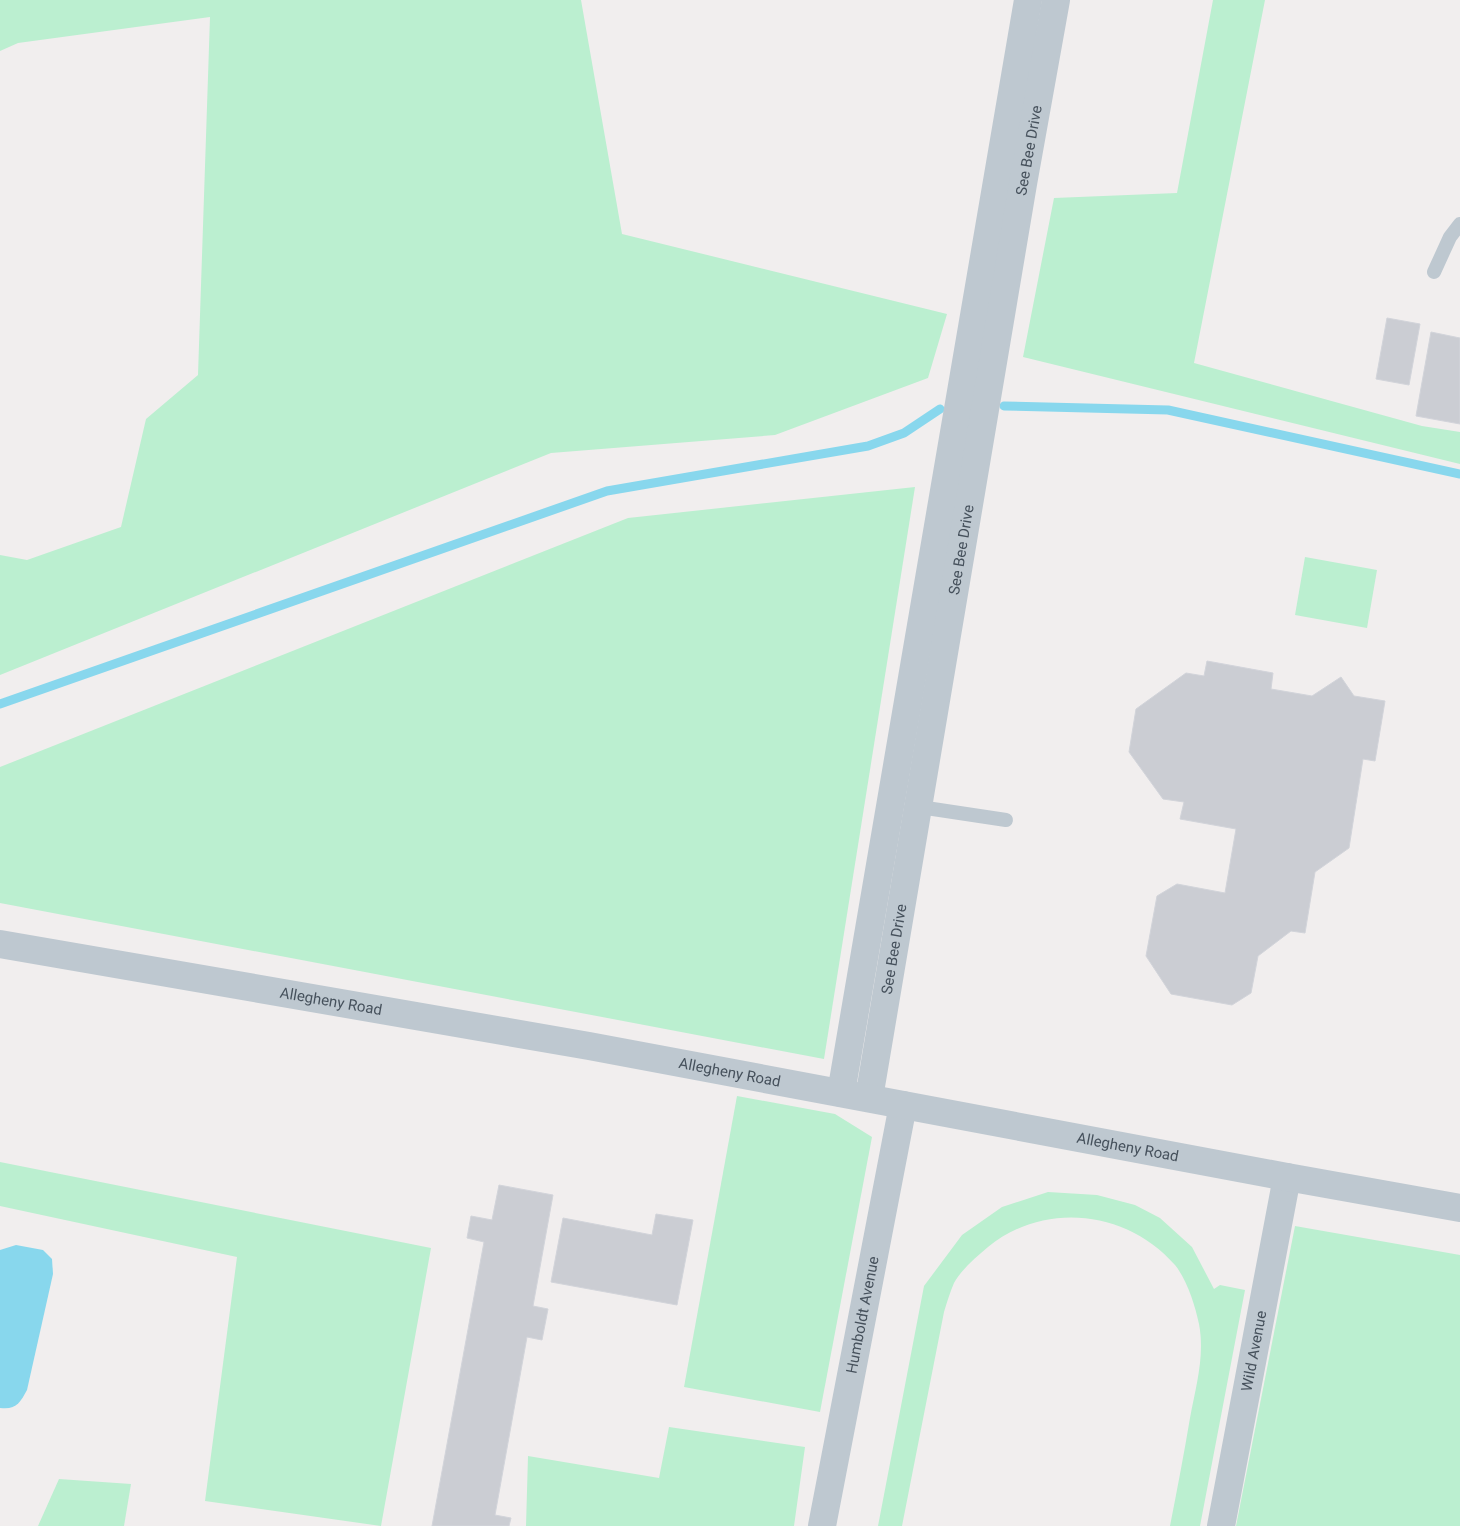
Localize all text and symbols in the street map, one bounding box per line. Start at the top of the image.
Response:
street label: See Bee Drive [1012,104,1046,197]
street label: See Bee Drive [945,503,978,596]
street label: See Bee Drive [878,903,911,996]
street label: Allegheny Road [279,984,384,1019]
street label: Allegheny Road [677,1054,782,1091]
street label: Allegheny Road [1075,1129,1180,1166]
street label: Humboldt Avenue [843,1255,883,1375]
street label: Wild Avenue [1238,1309,1271,1393]

